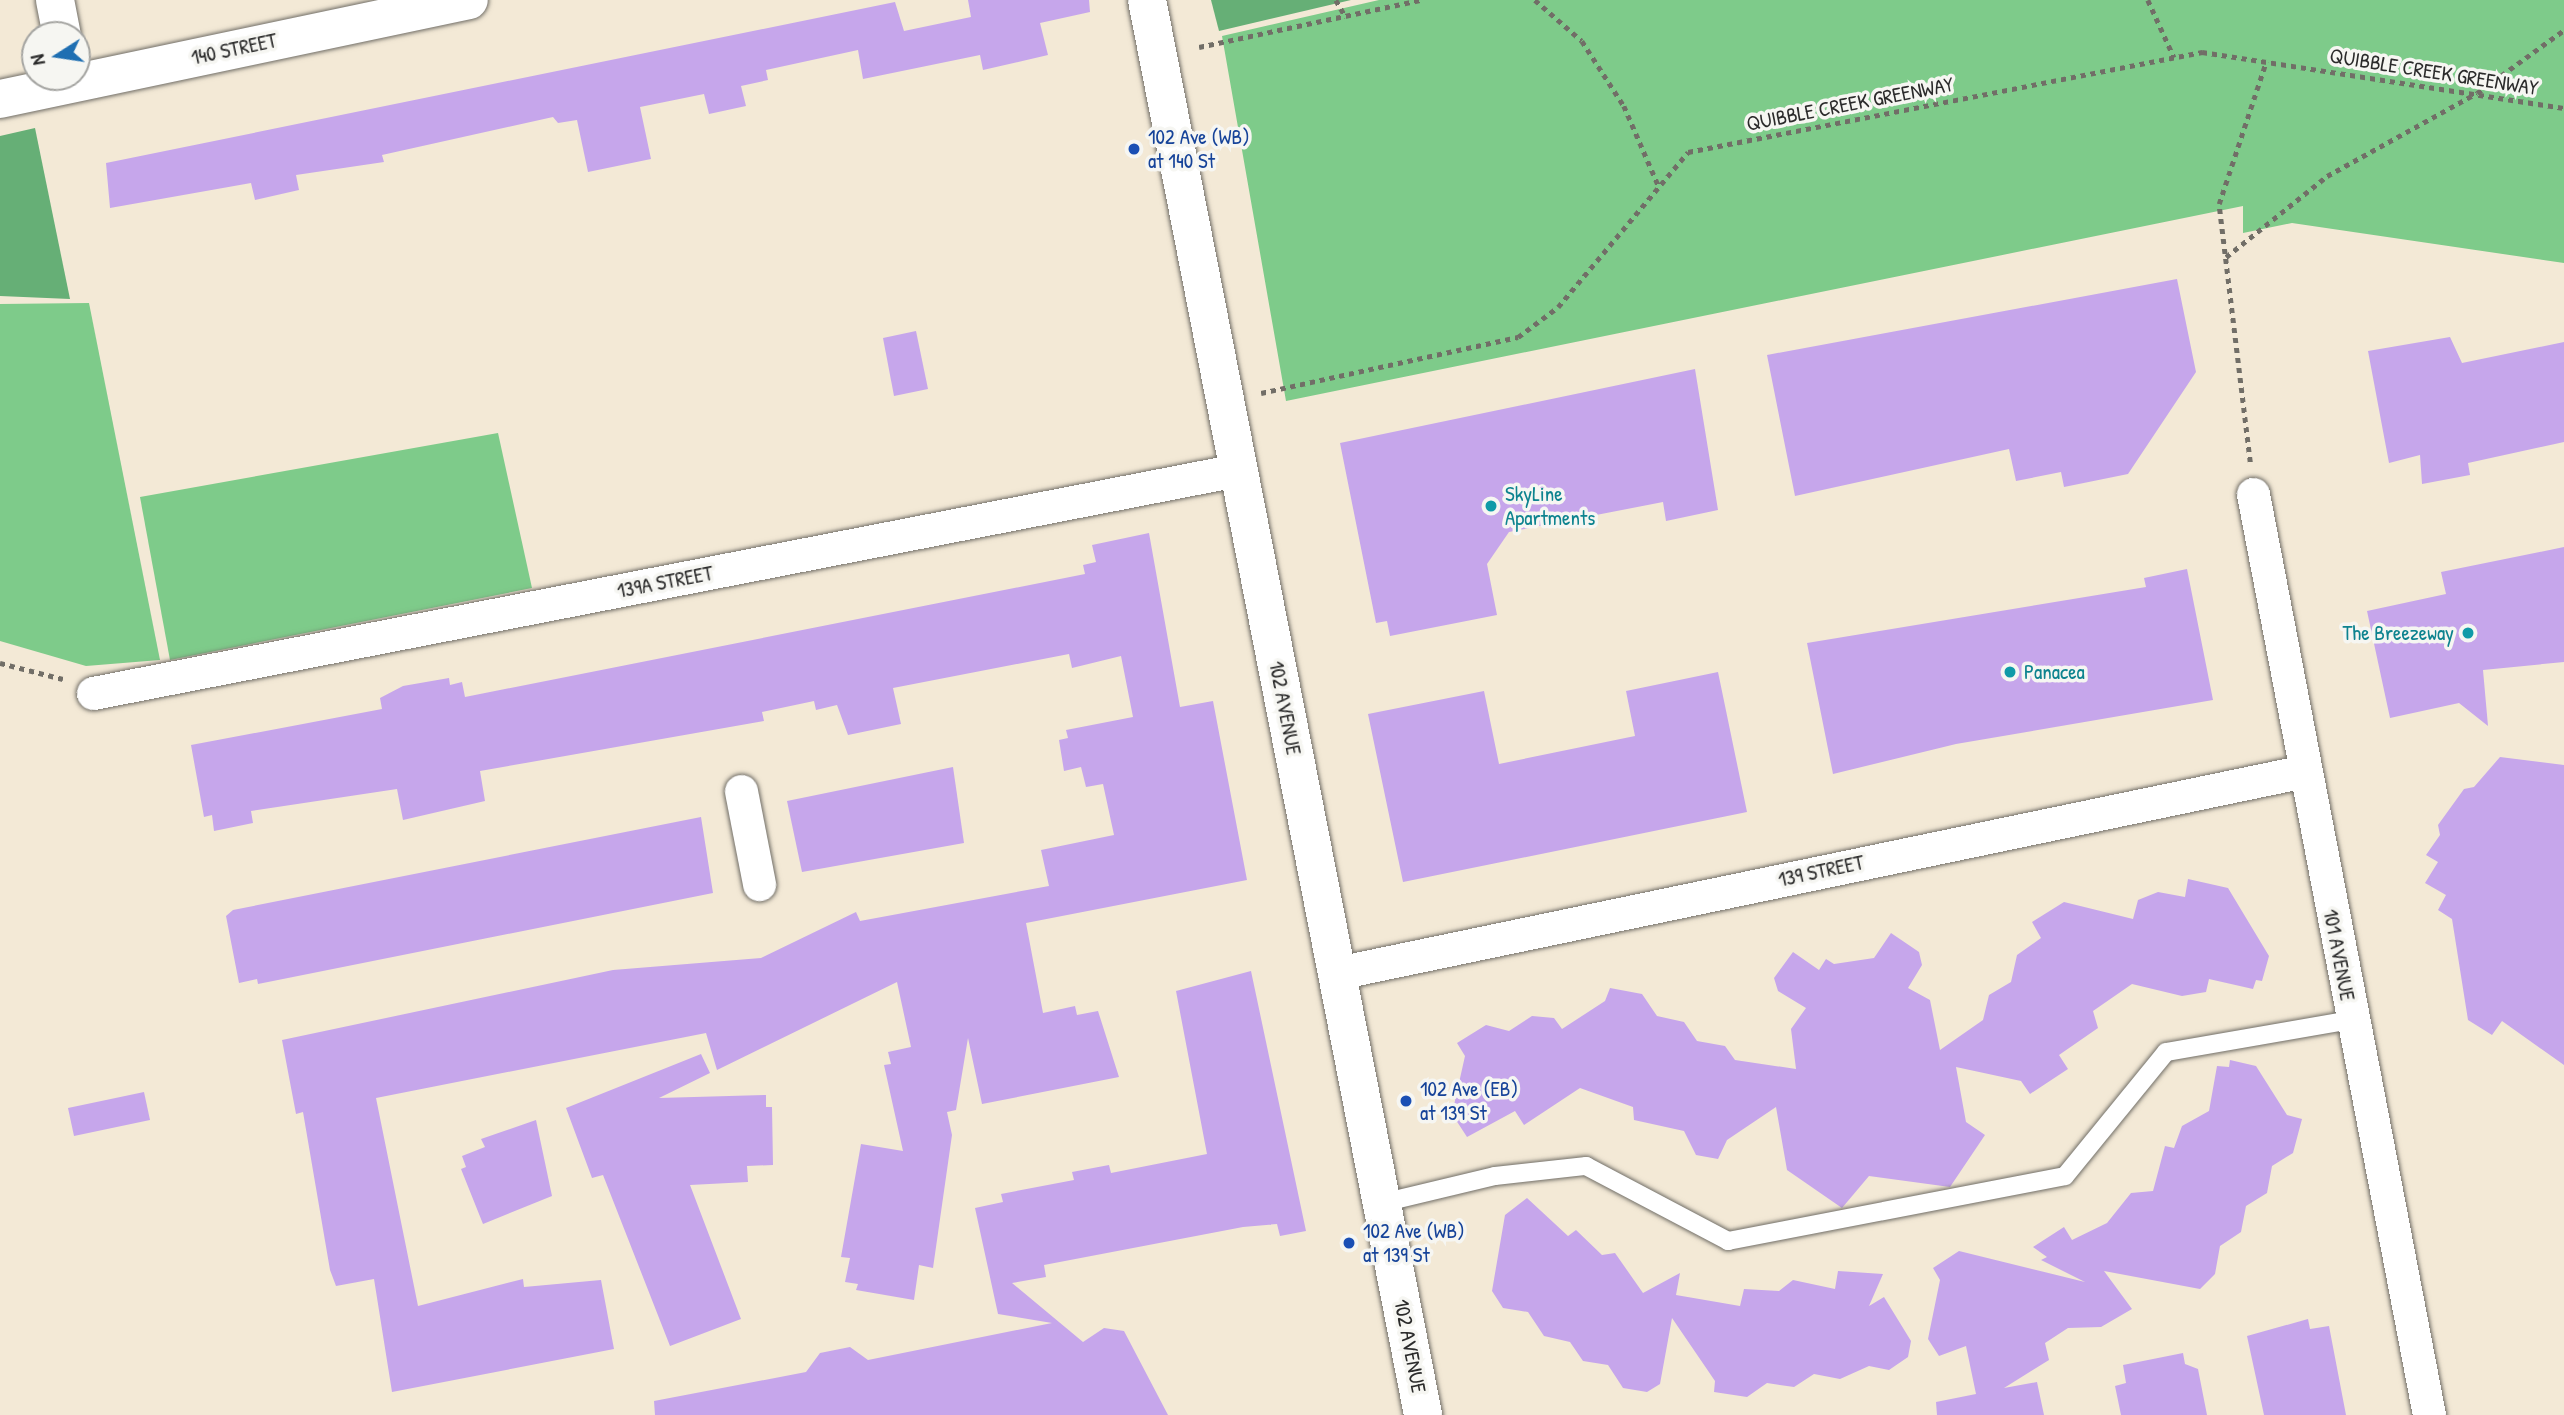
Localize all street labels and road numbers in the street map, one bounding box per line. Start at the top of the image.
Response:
street label: 140 STREET [189,28,279,70]
street label: QUIBBLE CREEK GREENWAY [2328,43,2540,101]
street label: QUIBBLE CREEK GREENWAY [1744,72,1956,136]
street label: 139A STREET [615,560,715,604]
street label: 102 AVENUE [1264,659,1306,757]
street label: 139 STREET [1776,850,1866,892]
street label: 101 AVENUE [2318,907,2360,1003]
street label: 102 AVENUE [1389,1297,1431,1395]

